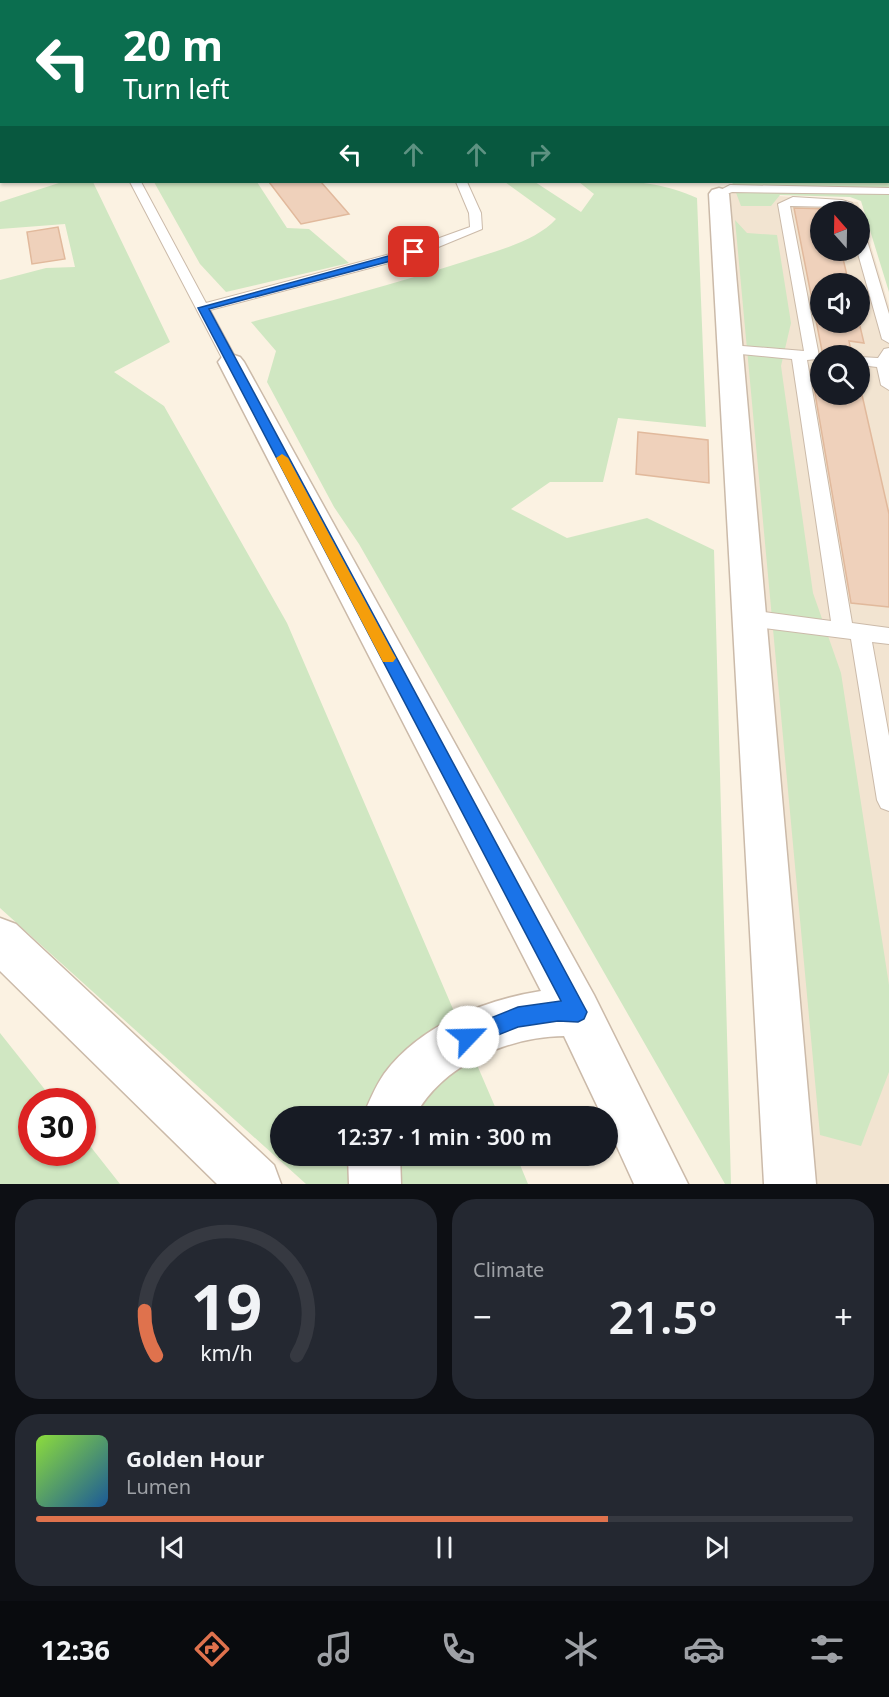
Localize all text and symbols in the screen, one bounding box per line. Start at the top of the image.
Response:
text: 20 m [123,16,223,73]
icon: left [24,24,102,102]
text: Turn left [123,70,229,107]
icon: left [334,138,367,171]
icon: ahead [397,138,430,171]
icon: ahead [460,138,493,171]
icon: right [523,138,556,171]
north arrow [810,201,870,261]
map controls [810,201,870,405]
pin [388,226,439,277]
icon: arrive [397,235,430,268]
button: sound [810,273,870,333]
button: search [810,345,870,405]
position arrow [436,1005,500,1069]
speed limit sign: 30 [18,1088,96,1166]
text: 12:37 · 1 min · 300 m [336,1121,552,1151]
text: Climate [473,1256,544,1283]
text: 19 [190,1263,262,1348]
text: 21.5° [609,1286,717,1347]
text: − [473,1294,492,1339]
text: + [834,1294,853,1339]
text: km/h [200,1338,252,1367]
text: Golden Hour [126,1443,264,1473]
text: Lumen [126,1473,191,1500]
icon: previous [156,1531,189,1564]
icon: pause [428,1531,461,1564]
icon: next [700,1531,733,1564]
icon: directions [191,1628,233,1670]
icon: music [314,1628,356,1670]
icon: phone [437,1628,479,1670]
icon: climate [560,1628,602,1670]
icon: car [683,1628,725,1670]
icon: filters [806,1628,848,1670]
text: 12:36 [41,1631,110,1668]

